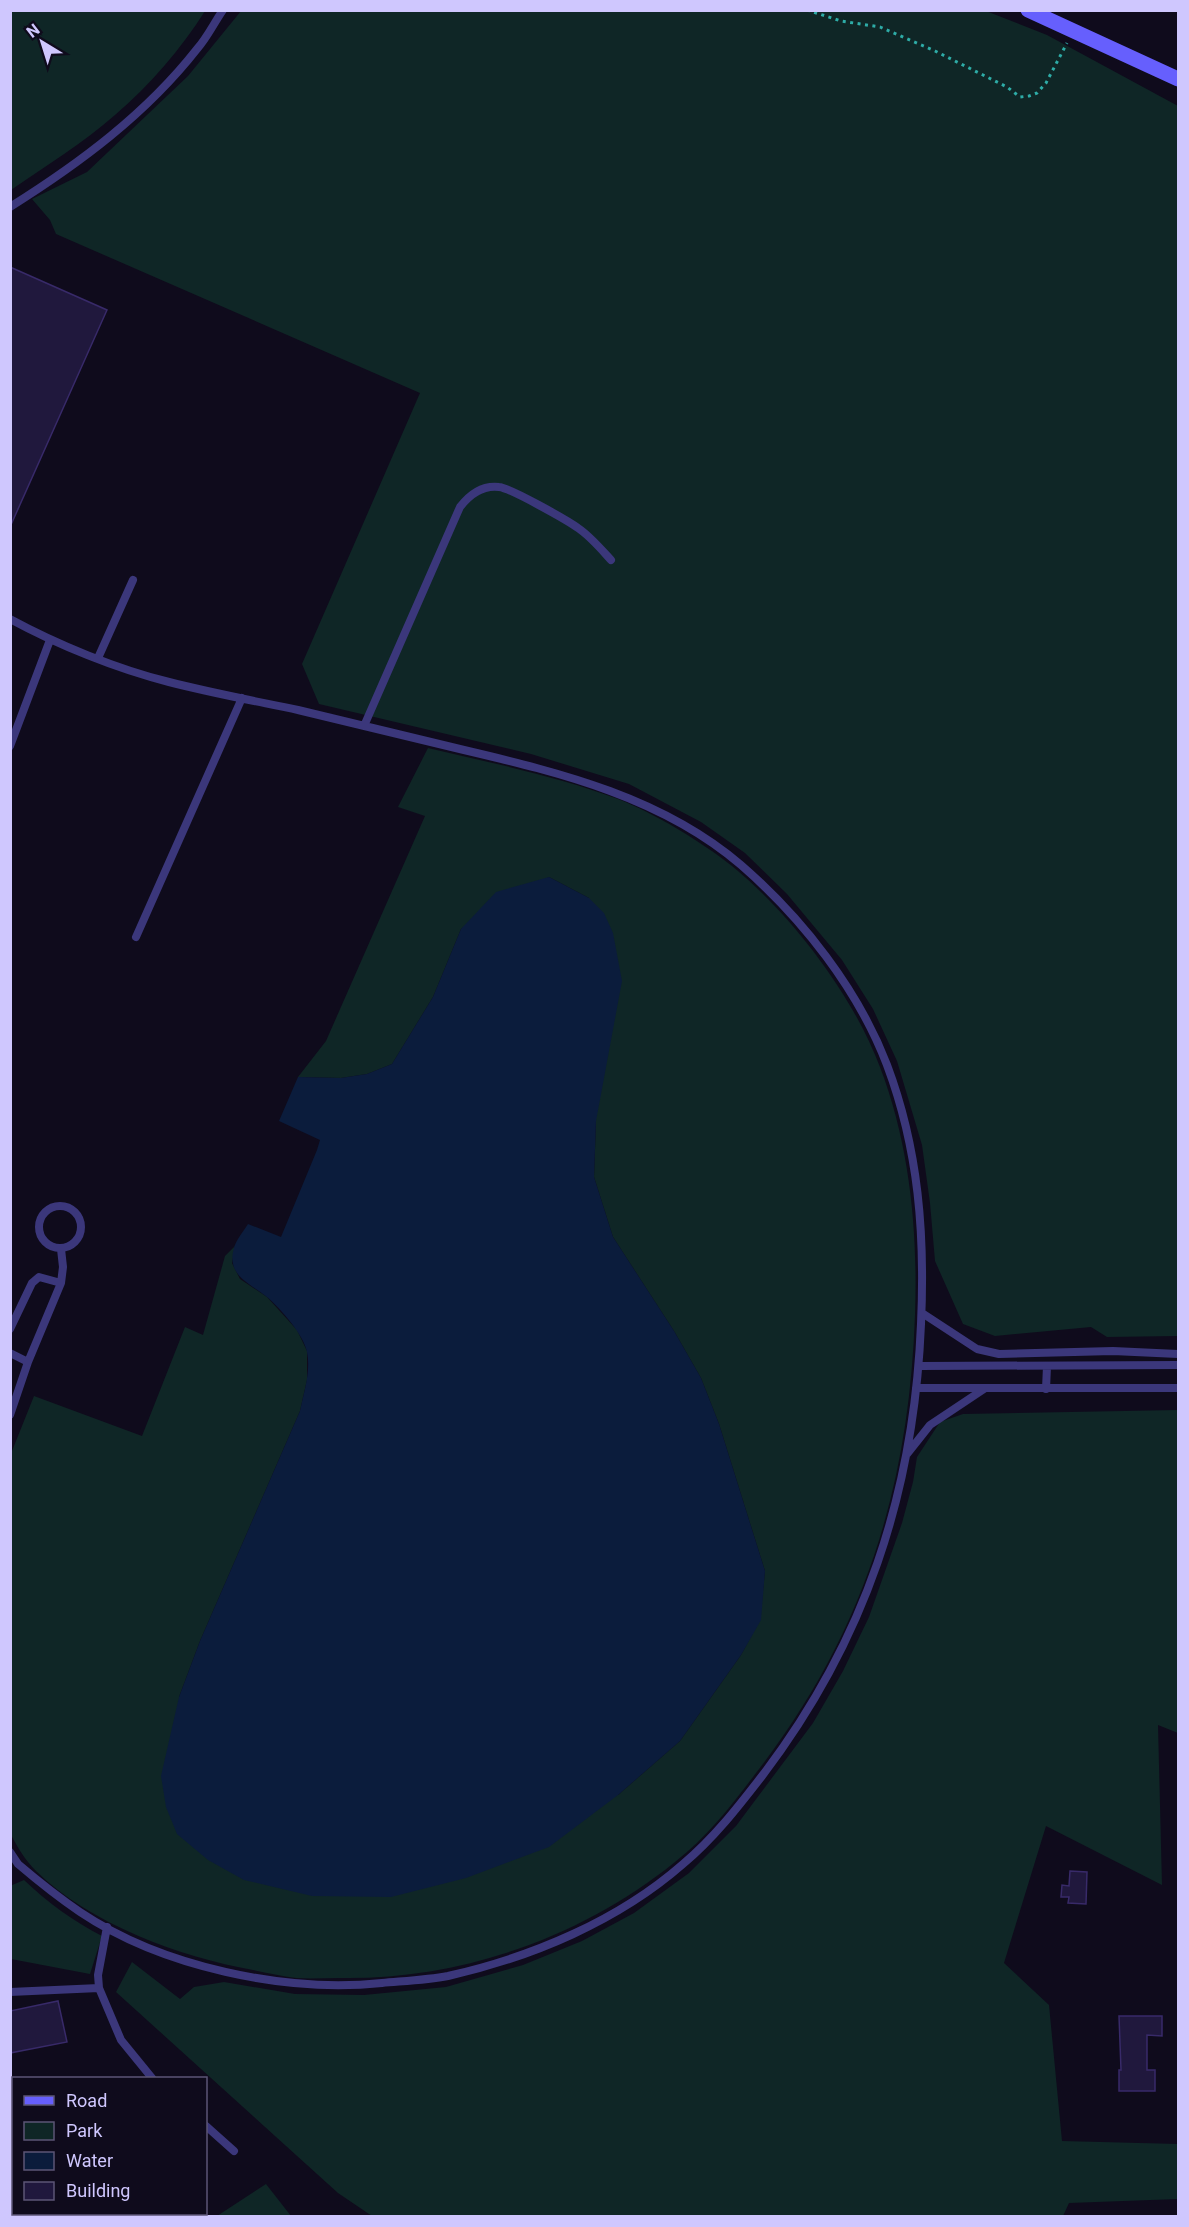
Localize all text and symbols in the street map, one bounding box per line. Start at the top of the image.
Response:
north arrow [12,12,72,72]
text: N [23,20,43,42]
legend [12,2077,207,2215]
text: Road [66,2090,107,2111]
text: Park [66,2120,103,2141]
text: Water [66,2150,113,2171]
text: Building [66,2180,130,2201]

